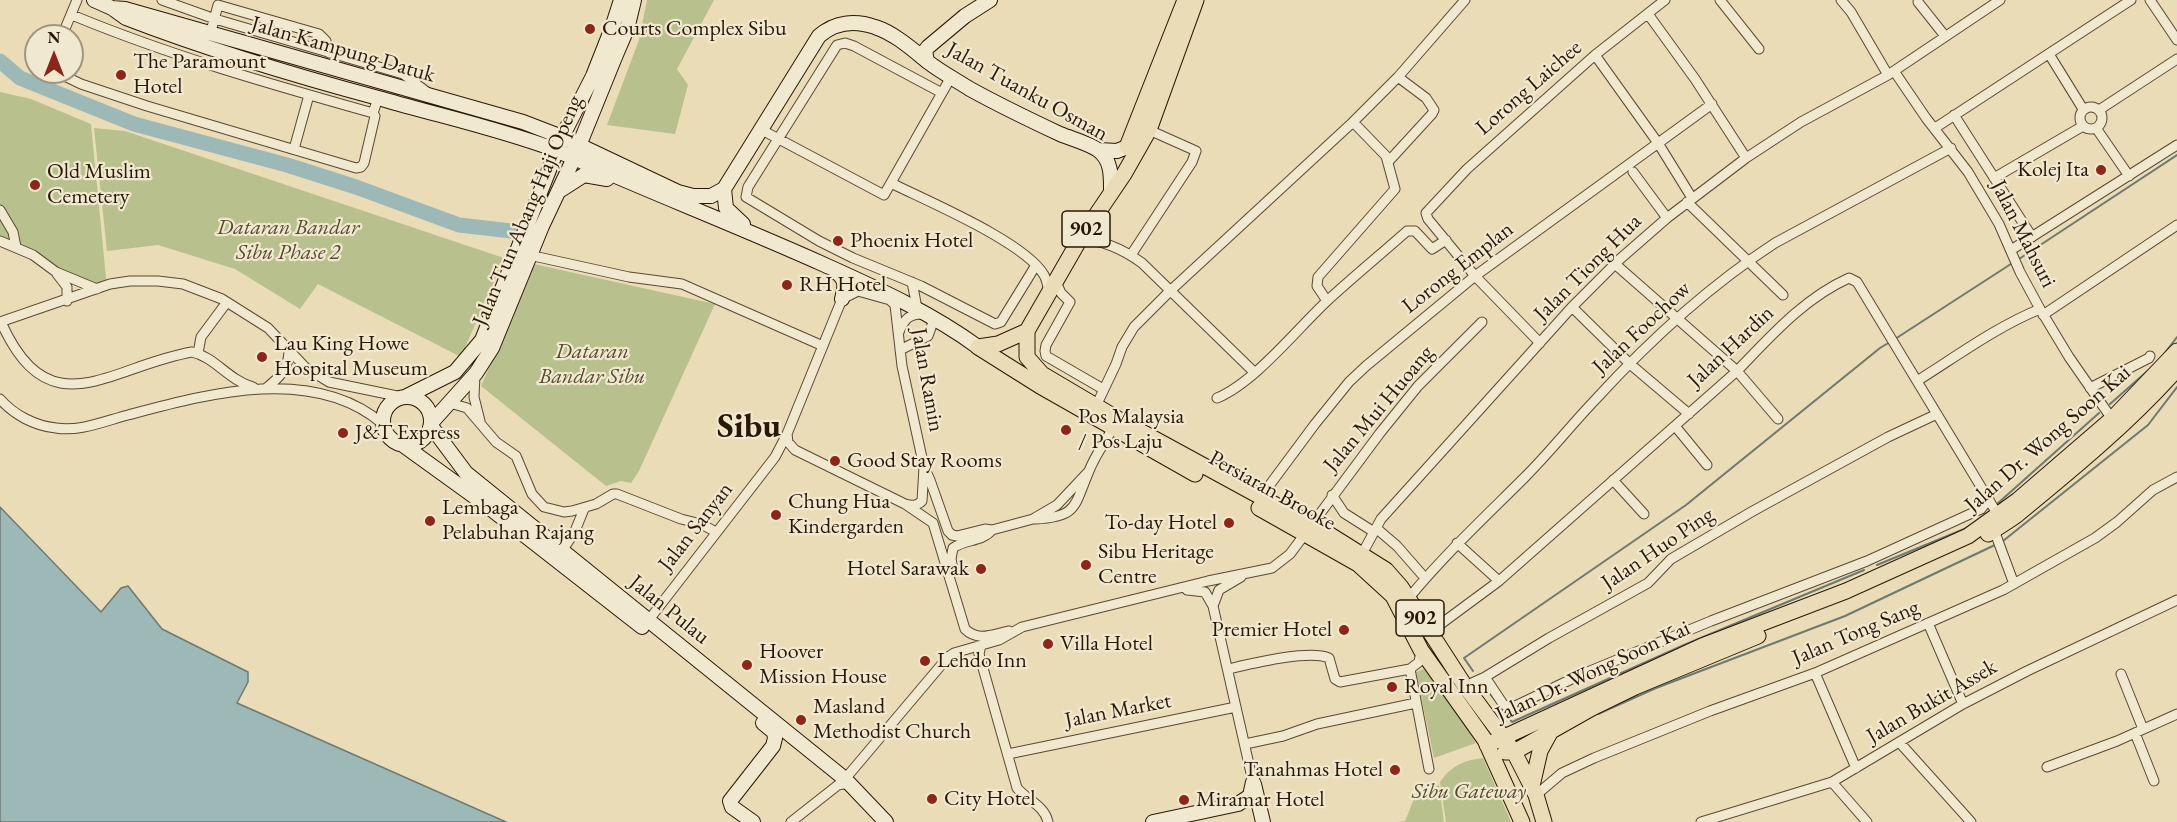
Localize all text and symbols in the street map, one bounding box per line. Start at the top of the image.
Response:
street label: Jalan Kampung Datuk [248,11,438,89]
place label: Courts Complex Sibu [602,16,787,42]
marker: Courts Complex Sibu [583,22,597,36]
north arrow [24,24,84,84]
text: N [48,27,60,48]
street label: Lorong Laichee [1471,35,1587,141]
street label: Jalan Tuanku Osman [942,37,1112,147]
place label: The Paramount Hotel [133,49,266,100]
marker: The Paramount Hotel [114,68,128,82]
street label: Jalan Tun Abang Haji Openg [467,92,589,330]
place label: Kolej Ita [2017,157,2089,183]
place label: Old Muslim Cemetery [47,159,151,210]
marker: Kolej Ita [2094,163,2108,177]
street label: Jalan Mahsuri [1985,176,2061,292]
marker: Old Muslim Cemetery [28,178,42,192]
street label: Jalan Tiong Hua [1529,209,1647,327]
road number: 902 [1062,211,1110,247]
park label: Dataran Bandar Sibu Phase 2 [217,215,359,266]
street label: Lorong Emplan [1397,216,1519,320]
place label: Phoenix Hotel [850,228,973,254]
marker: Phoenix Hotel [831,234,845,248]
place label: RH Hotel [799,272,886,298]
street label: Jalan Foochow [1587,276,1697,380]
marker: RH Hotel [780,278,794,292]
street label: Jalan Hardin [1682,300,1780,394]
street label: Jalan Ramin [905,326,949,434]
place label: Lau King Howe Hospital Museum [274,331,428,382]
park label: Dataran Bandar Sibu [539,339,645,390]
street label: Jalan Mui Huoang [1318,340,1440,478]
marker: Lau King Howe Hospital Museum [255,350,269,364]
street label: Jalan Dr. Wong Soon Kai [1960,360,2136,518]
place label: Pos Malaysia / Pos Laju [1078,404,1184,456]
district label: Sibu [717,408,781,448]
place label: J&T Express [355,420,460,446]
marker: Pos Malaysia / Pos Laju [1059,423,1073,437]
marker: J&T Express [336,426,350,440]
street label: Persiaran Brooke [1204,445,1340,537]
place label: Good Stay Rooms [847,448,1002,474]
marker: Good Stay Rooms [828,454,842,468]
street label: Jalan Sanyan [653,477,739,577]
place label: Chung Hua Kindergarden [788,489,904,540]
place label: Lembaga Pelabuhan Rajang [442,495,594,546]
street label: Jalan Huo Ping [1597,502,1719,596]
marker: Chung Hua Kindergarden [769,508,783,522]
place label: To-day Hotel [1104,510,1217,536]
marker: Lembaga Pelabuhan Rajang [423,514,437,528]
marker: To-day Hotel [1222,516,1236,530]
place label: Sibu Heritage Centre [1098,539,1214,590]
place label: Hotel Sarawak [847,556,969,582]
marker: Sibu Heritage Centre [1079,558,1093,572]
marker: Hotel Sarawak [974,562,988,576]
street label: Jalan Pulau [623,570,715,650]
street label: Jalan Tong Sang [1789,594,1923,672]
road number: 902 [1396,600,1444,636]
street label: Jalan Dr. Wong Soon Kai [1492,615,1694,729]
place label: Premier Hotel [1212,617,1332,643]
marker: Premier Hotel [1337,623,1351,637]
place label: Villa Hotel [1060,631,1153,657]
marker: Villa Hotel [1041,637,1055,651]
place label: Hoover Mission House [759,639,887,690]
place label: Lehdo Inn [937,648,1027,674]
marker: Lehdo Inn [918,654,932,668]
street label: Jalan Bukit Assek [1862,654,2002,750]
marker: Hoover Mission House [740,658,754,672]
place label: Royal Inn [1404,674,1489,700]
marker: Royal Inn [1385,680,1399,694]
street label: Jalan Market [1063,688,1173,734]
place label: Masland Methodist Church [813,694,971,746]
marker: Masland Methodist Church [794,713,808,727]
place label: Tanahmas Hotel [1243,757,1383,783]
marker: Tanahmas Hotel [1388,763,1402,777]
park label: Sibu Gateway [1412,779,1526,805]
place label: City Hotel [944,786,1035,812]
place label: Miramar Hotel [1196,787,1324,813]
marker: City Hotel [925,792,939,806]
marker: Miramar Hotel [1177,793,1191,807]

